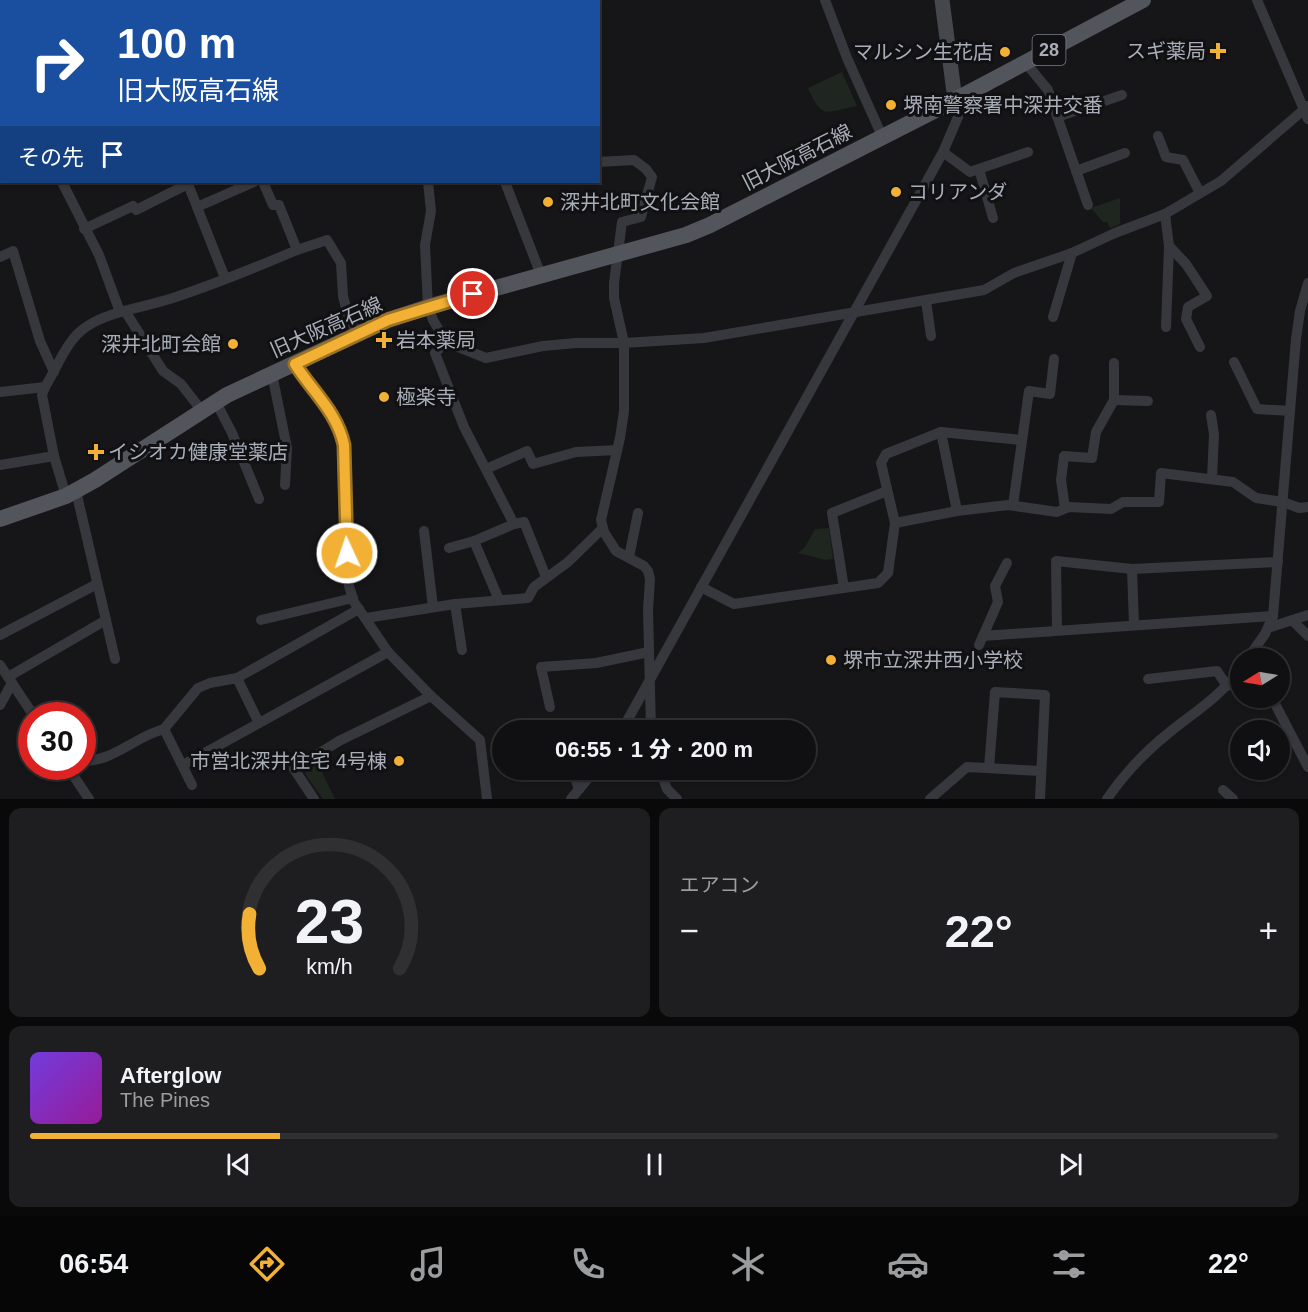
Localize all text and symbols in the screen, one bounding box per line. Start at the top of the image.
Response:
text: 100 m [117,20,236,67]
icon: right [18,24,96,102]
road number: 28 [1032,35,1066,65]
place label: スギ薬局 [1126,40,1206,62]
place label: マルシン生花店 [853,41,993,63]
marker: スギ薬局 [1211,44,1225,58]
marker: マルシン生花店 [998,45,1012,59]
text: 旧大阪高石線 [117,76,279,106]
place label: 堺南警察署中深井交番 [903,94,1103,116]
marker: 堺南警察署中深井交番 [884,98,898,112]
street label: 旧大阪高石線 [739,120,855,194]
icon: arrive [96,138,129,171]
text: その先 [18,145,84,170]
place label: コリアンダ [908,181,1007,203]
marker: コリアンダ [889,185,903,199]
place label: 深井北町文化会館 [560,191,720,213]
marker: 深井北町文化会館 [541,195,555,209]
pin [447,268,498,319]
icon: arrive [456,277,489,310]
street label: 旧大阪高石線 [267,293,385,361]
place label: 岩本薬局 [396,329,476,351]
place label: 深井北町会館 [101,333,221,355]
marker: 岩本薬局 [377,333,391,347]
marker: 深井北町会館 [226,337,240,351]
place label: 極楽寺 [396,386,456,408]
marker: 極楽寺 [377,390,391,404]
place label: イシオカ健康堂薬店 [108,441,288,463]
marker: イシオカ健康堂薬店 [89,445,103,459]
position arrow [315,521,379,585]
north arrow [1230,648,1290,708]
map controls [1230,648,1290,780]
place label: 堺市立深井西小学校 [843,649,1023,671]
marker: 堺市立深井西小学校 [824,653,838,667]
speed limit sign: 30 [18,702,96,780]
button: sound [1230,720,1290,780]
text: 06:55 · 1 分 · 200 m [555,737,753,762]
place label: 市営北深井住宅 4号棟 [190,750,387,772]
marker: 市営北深井住宅 4号棟 [392,754,406,768]
text: エアコン [680,874,760,896]
text: 23 [295,887,364,956]
text: 22° [945,906,1013,957]
text: − [680,912,699,949]
text: + [1259,912,1278,949]
text: km/h [306,956,352,980]
text: Afterglow [120,1063,221,1088]
text: The Pines [120,1089,210,1111]
icon: previous [222,1148,255,1181]
icon: pause [638,1148,671,1181]
icon: next [1054,1148,1087,1181]
icon: directions [246,1243,288,1285]
icon: music [407,1243,449,1285]
icon: phone [567,1243,609,1285]
icon: climate [727,1243,769,1285]
icon: car [887,1243,929,1285]
icon: filters [1048,1243,1090,1285]
text: 06:54 [59,1249,128,1279]
text: 22° [1208,1249,1249,1279]

